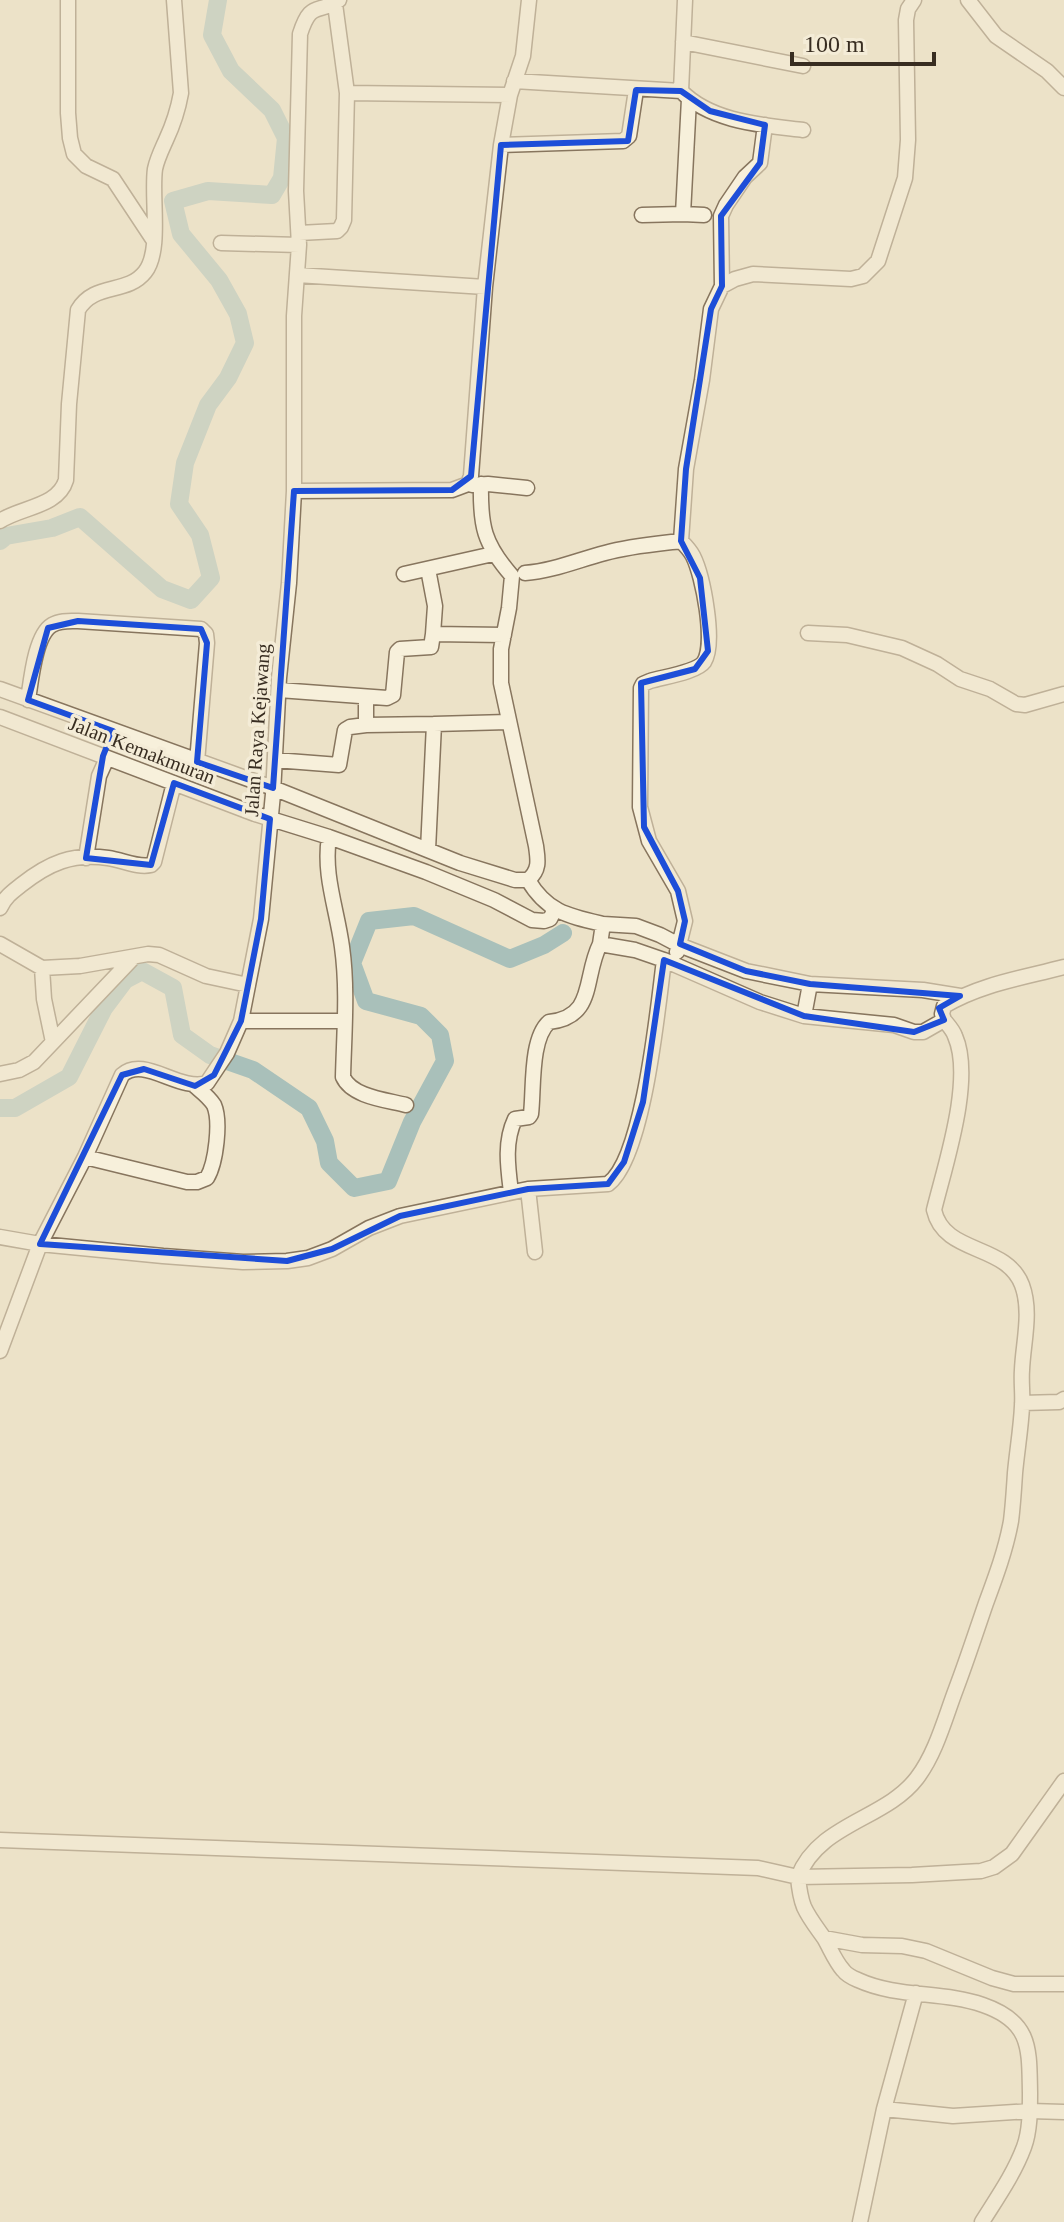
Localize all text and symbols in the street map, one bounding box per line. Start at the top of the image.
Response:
scale bar [792,16,934,66]
text: 100 m [804,31,865,57]
street label: Jalan Raya Kejawang [240,643,275,817]
street label: Jalan Kemakmuran [66,712,218,788]

